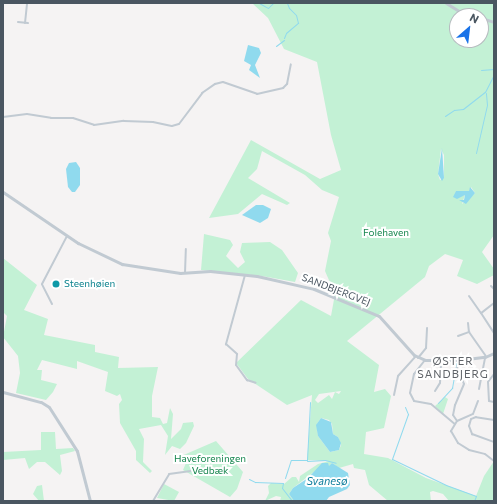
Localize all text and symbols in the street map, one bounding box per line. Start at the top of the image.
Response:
north arrow [449,8,489,48]
text: N [468,10,481,26]
park label: Folehaven [363,227,409,239]
street label: SANDBJERGVEJ [300,271,372,309]
place label: Steenhøien [64,278,115,290]
marker: Steenhøien [51,279,61,289]
district label: ØSTER SANDBJERG [417,355,489,381]
park label: Haveforeningen Vedbæk [174,452,246,476]
water label: Svanesø [306,474,348,488]

